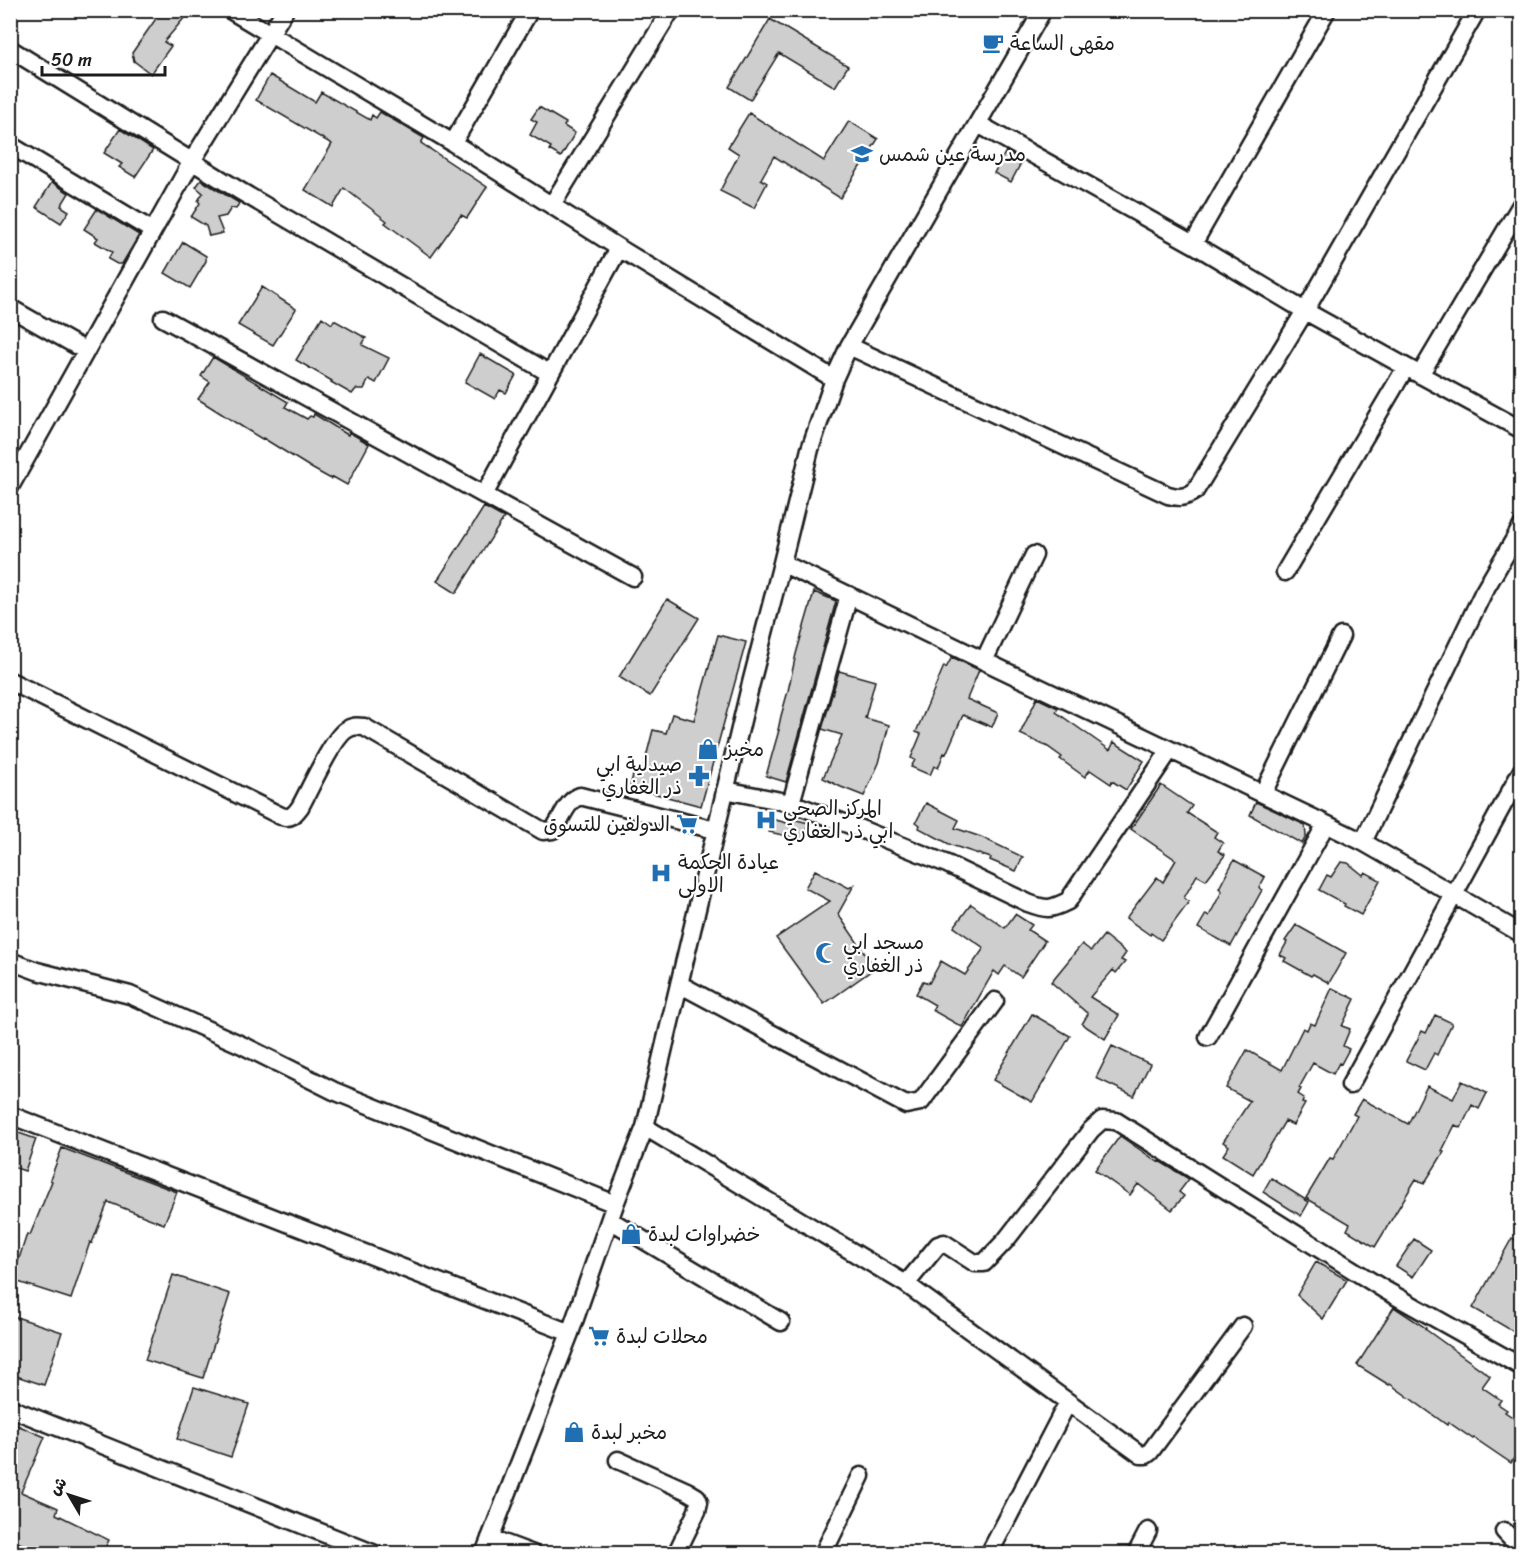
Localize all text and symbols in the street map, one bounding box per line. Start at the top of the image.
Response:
place label: مقهى الساعة [1010,26,1115,61]
cafe icon: مقهى الساعة [981,31,1005,55]
scale bar [42,39,165,77]
text: 50 m [51,44,92,76]
place label: مدرسة عين شمس [879,137,1026,172]
school or university icon: مدرسة عين شمس [850,142,874,166]
place label: مخبز [723,732,764,767]
shop icon: مخبز [696,737,720,761]
place label: صيدلية ابي ذر الغفاري [596,747,682,805]
pharmacy icon: صيدلية ابي ذر الغفاري [687,764,711,788]
place label: المركز الصحي ابي ذر الغفاري [783,791,893,849]
place label: الدولفين للتسوق [544,807,670,842]
hospital icon: المركز الصحي ابي ذر الغفاري [754,808,778,832]
supermarket icon: الدولفين للتسوق [675,812,699,836]
place label: عيادة الحكمة الاولى [678,845,779,903]
hospital icon: عيادة الحكمة الاولى [649,861,673,885]
place label: مسجد ابي ذر الغفاري [843,925,924,983]
mosque icon: مسجد ابي ذر الغفاري [814,941,838,965]
place label: خضراوات لبدة [648,1217,760,1252]
shop icon: خضراوات لبدة [619,1222,643,1246]
place label: محلات لبدة [616,1319,708,1354]
supermarket icon: محلات لبدة [587,1324,611,1348]
place label: مخبر لبدة [591,1415,667,1450]
shop icon: مخبر لبدة [562,1420,586,1444]
north arrow [39,1465,99,1525]
text: ش [41,1470,75,1502]

